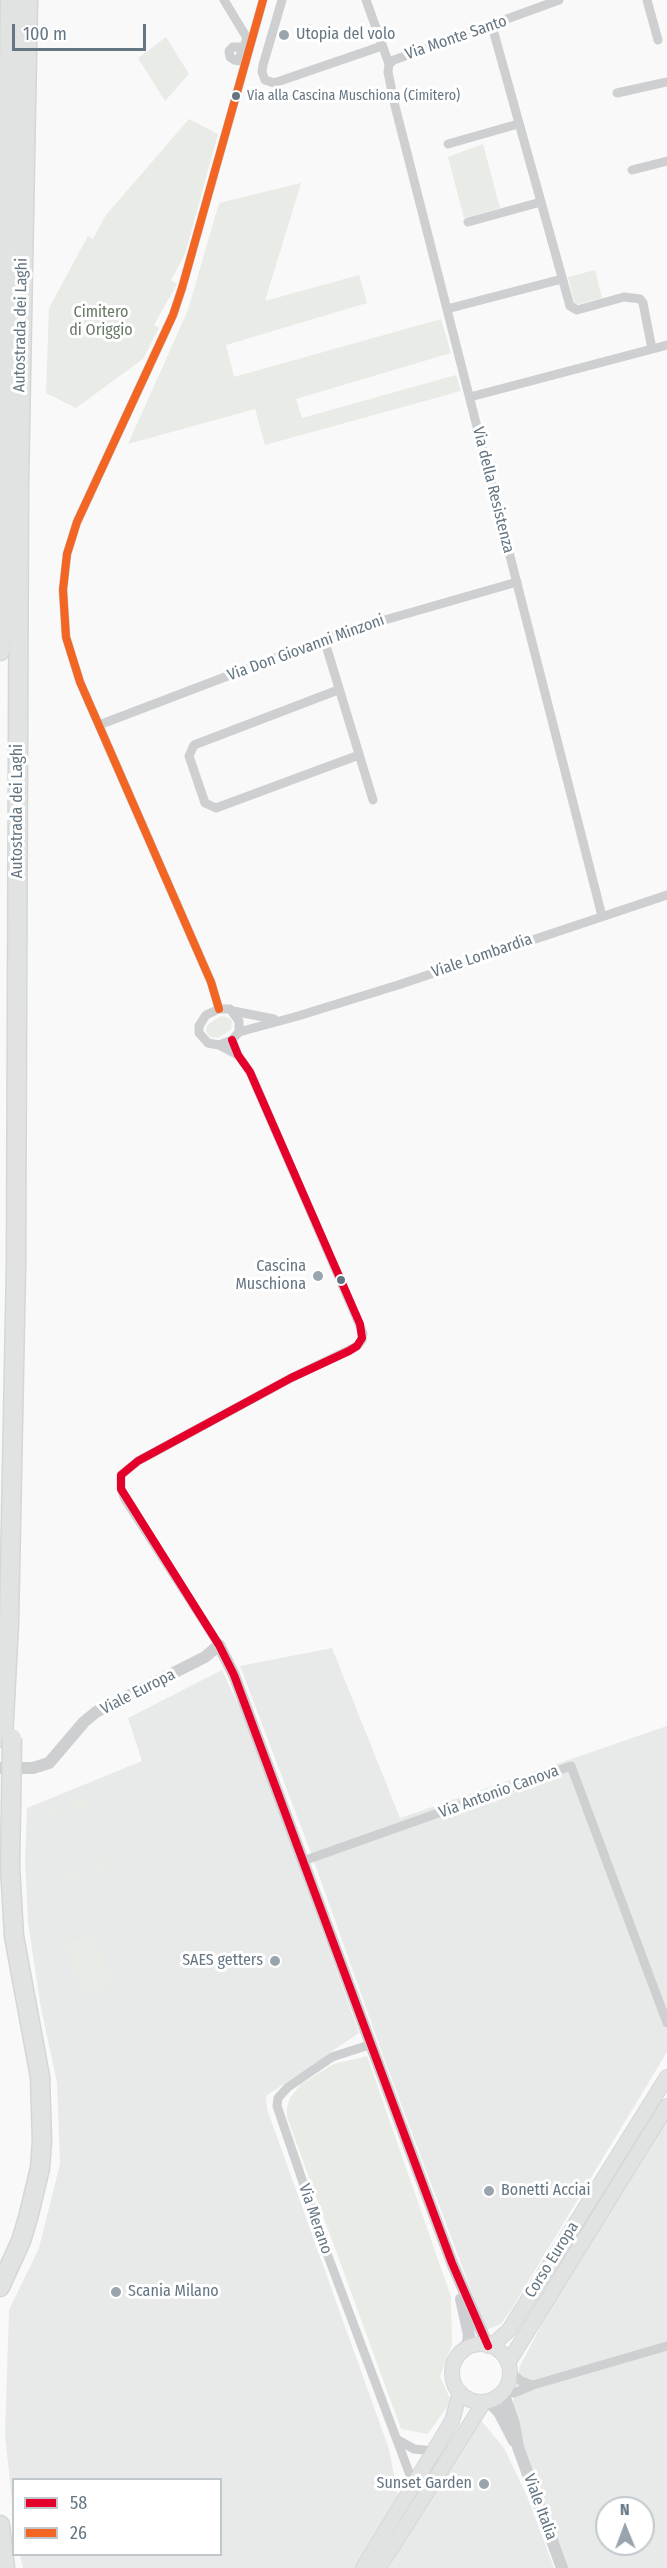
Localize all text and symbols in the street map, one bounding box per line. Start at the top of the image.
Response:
scale bar [15,12,148,50]
street label: Via Monte Santo [403,12,509,64]
text: 100 m [23,23,67,45]
place label: Utopia del volo [296,25,395,45]
marker: Utopia del volo [277,28,291,42]
place label: Via alla Cascina Muschiona (Cimitero) [247,88,460,104]
marker: Via alla Cascina Muschiona (Cimitero) [230,90,242,102]
street label: Autostrada dei Laghi [10,258,32,392]
park label: Cimitero di Origgio [69,303,133,341]
street label: Via della Resistenza [468,425,518,555]
street label: Via Don Giovanni Minzoni [225,611,387,685]
street label: Autostrada dei Laghi [8,744,28,878]
street label: Viale Lombardia [429,930,535,982]
place label: Cascina Muschiona [235,1257,306,1295]
marker: Cascina Muschiona [311,1269,325,1283]
unlabelled marker [335,1274,347,1286]
street label: Viale Europa [98,1665,178,1719]
street label: Via Antonio Canova [437,1761,561,1823]
place label: SAES getters [182,1951,263,1971]
marker: SAES getters [268,1954,282,1968]
street label: Via Merano [294,2181,336,2257]
place label: Bonetti Acciai [501,2181,590,2201]
marker: Bonetti Acciai [482,2184,496,2198]
street label: Corso Europa [521,2218,583,2302]
place label: Scania Milano [128,2282,219,2302]
marker: Scania Milano [109,2285,123,2299]
street label: Viale Italia [519,2471,561,2543]
place label: Sunset Garden [376,2474,472,2494]
marker: Sunset Garden [477,2477,491,2491]
legend [12,2478,222,2556]
text: 58 [70,2492,87,2514]
north arrow [595,2496,655,2556]
text: N [620,2500,630,2519]
text: 26 [70,2522,87,2544]

